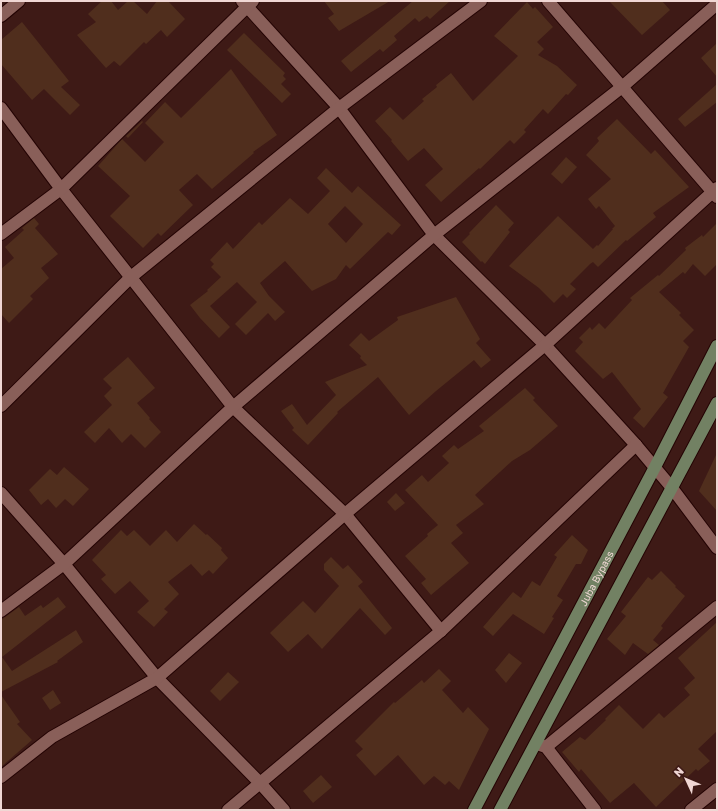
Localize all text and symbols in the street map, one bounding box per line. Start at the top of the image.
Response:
street label: Juba Bypass [577,549,616,608]
north arrow [666,759,706,799]
text: N [671,764,686,779]

